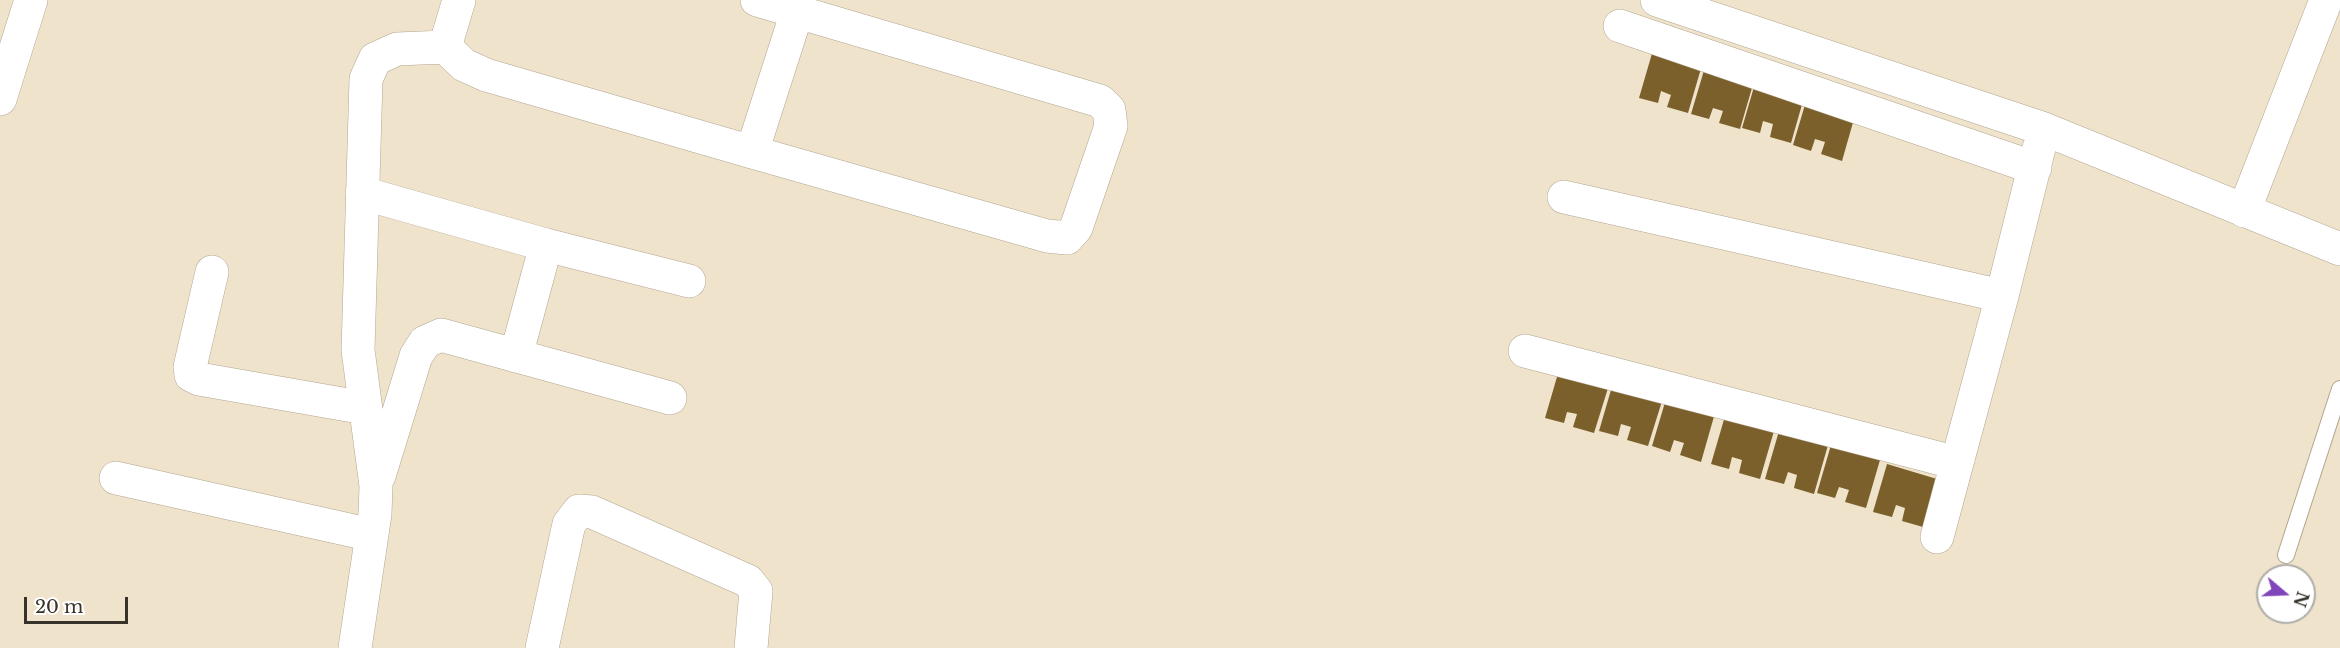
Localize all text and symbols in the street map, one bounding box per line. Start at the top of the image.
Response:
north arrow [2256,564,2316,624]
scale bar [27,585,130,623]
text: N [2289,589,2313,610]
text: 20 m [35,596,83,618]

